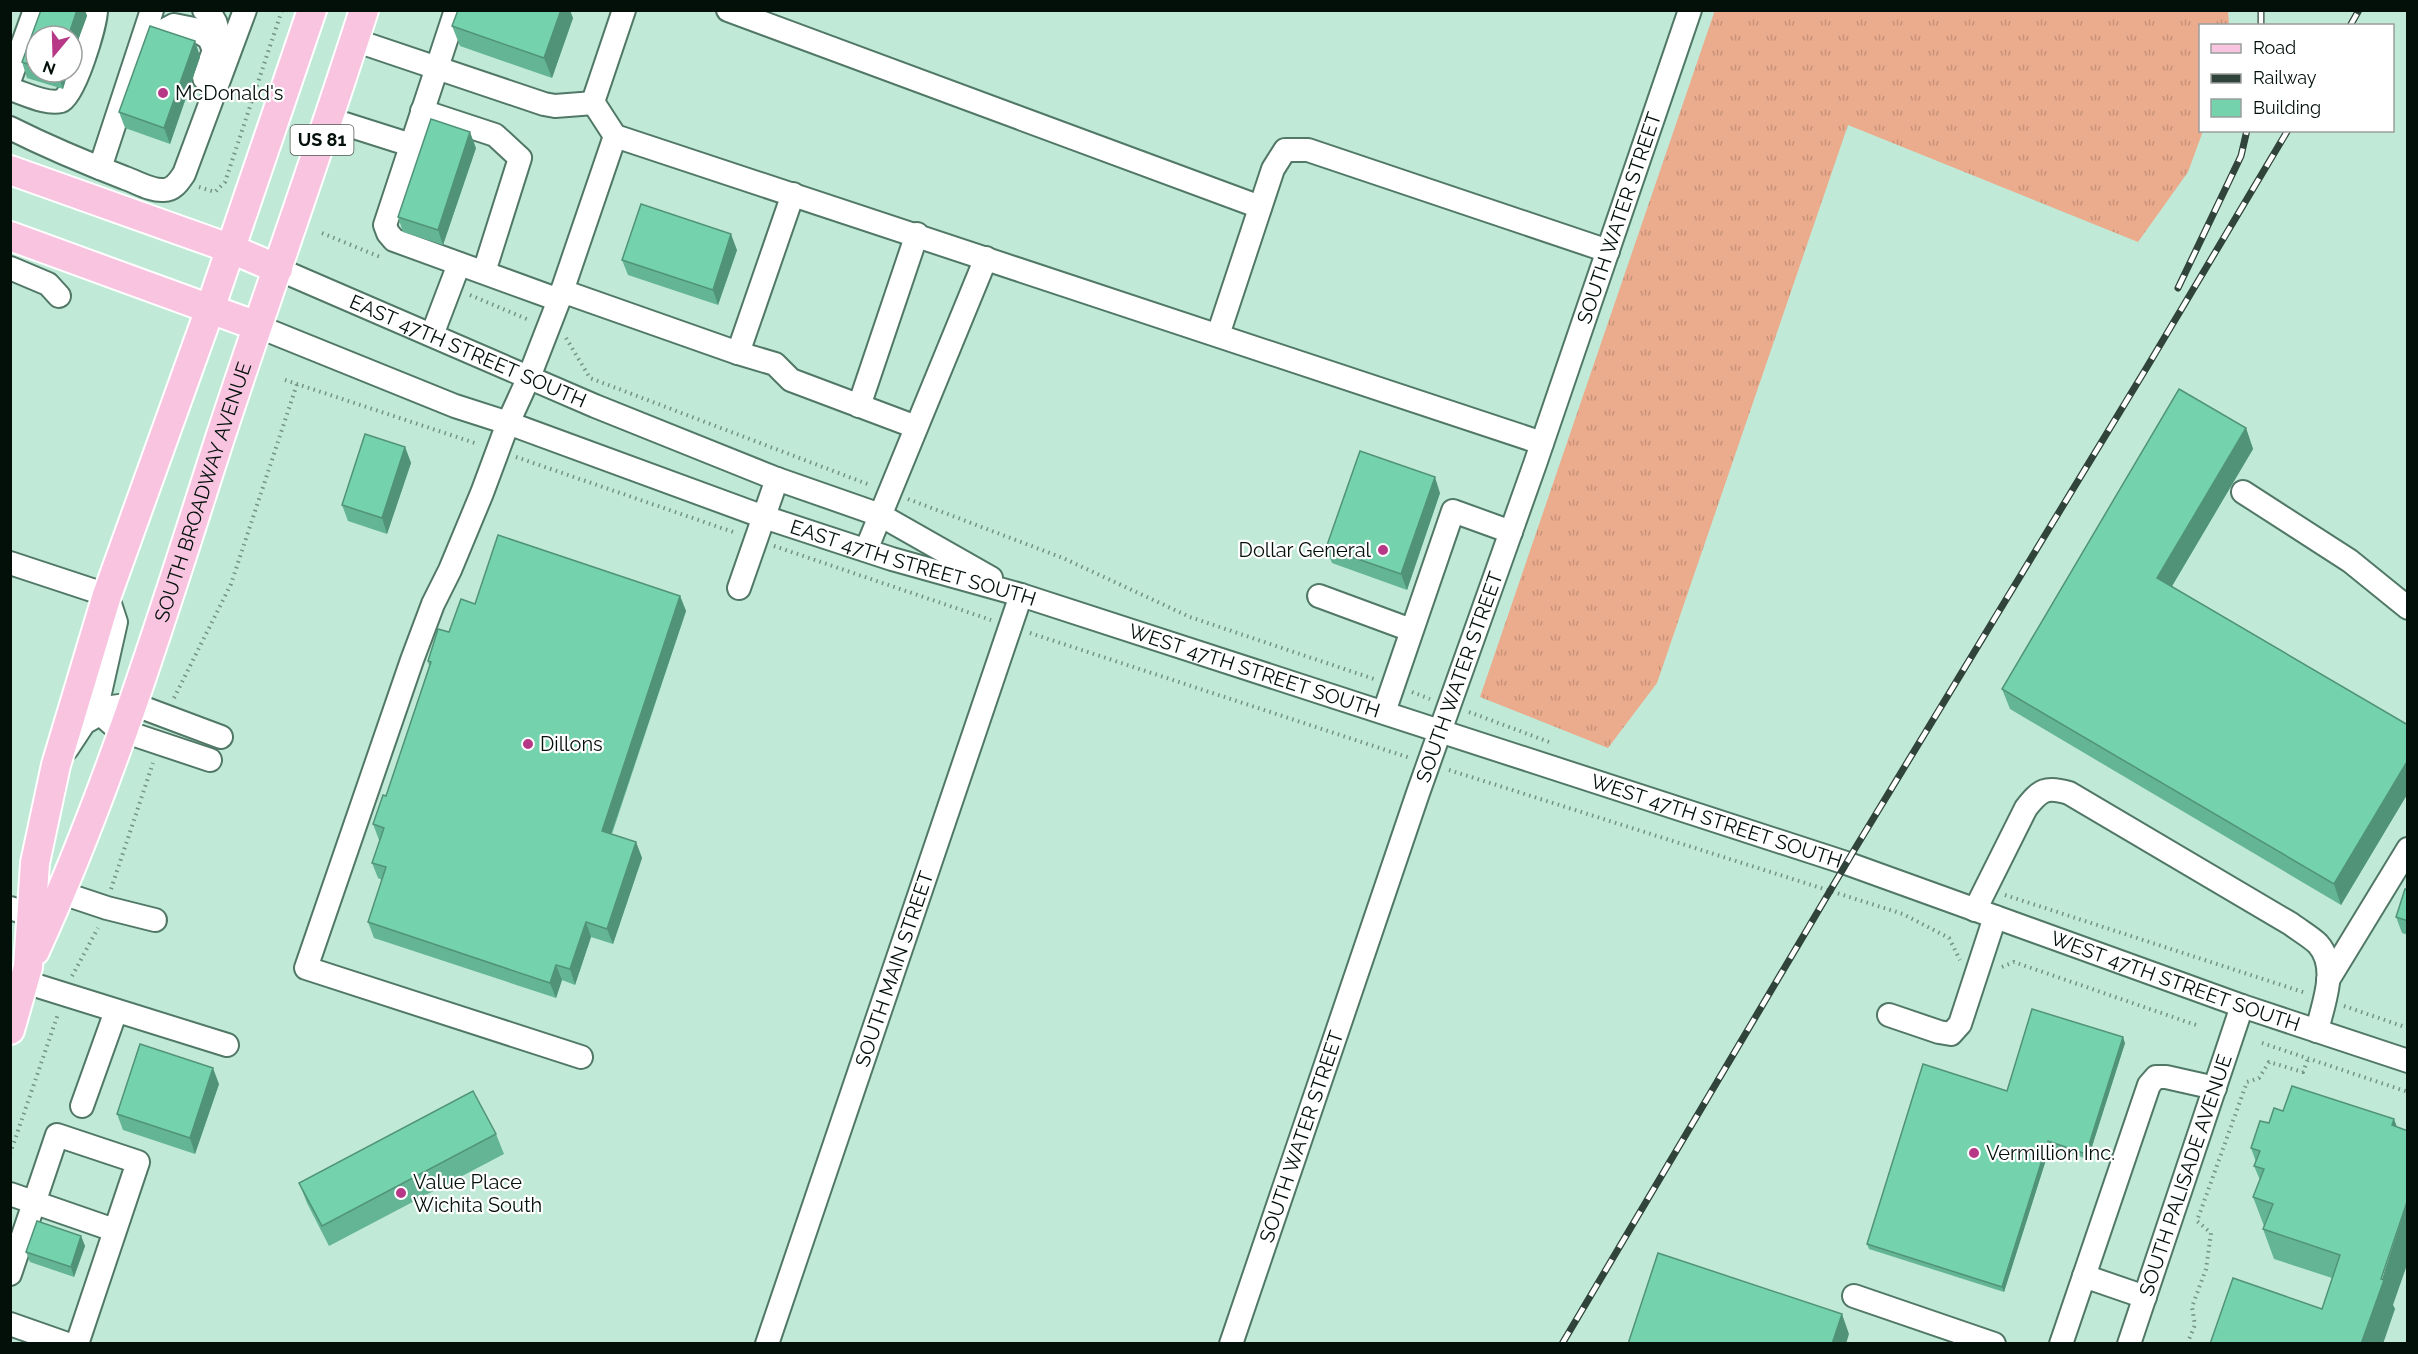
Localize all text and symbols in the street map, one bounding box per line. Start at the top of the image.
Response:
north arrow [24,24,84,84]
legend [2199,24,2394,132]
text: Road [2253,37,2296,58]
text: N [40,57,58,79]
text: Railway [2253,67,2317,88]
place label: McDonald's [175,81,283,105]
marker: McDonald's [156,86,170,100]
text: Building [2253,97,2321,118]
street label: SOUTH WATER STREET [1572,109,1666,327]
road number: US 81 [290,125,354,155]
street label: EAST 47TH STREET SOUTH [346,289,590,413]
street label: SOUTH BROADWAY AVENUE [149,359,256,625]
street label: EAST 47TH STREET SOUTH [787,514,1039,611]
place label: Dollar General [1239,538,1372,562]
marker: Dollar General [1376,543,1390,557]
street label: SOUTH WATER STREET [1411,568,1508,786]
street label: WEST 47TH STREET SOUTH [1126,619,1383,723]
place label: Dillons [540,732,603,756]
marker: Dillons [521,737,535,751]
street label: WEST 47TH STREET SOUTH [1588,769,1845,873]
street label: SOUTH MAIN STREET [850,868,938,1070]
street label: WEST 47TH STREET SOUTH [2047,926,2303,1036]
street label: SOUTH WATER STREET [1254,1028,1348,1246]
street label: SOUTH PALISADE AVENUE [2134,1051,2237,1299]
place label: Vermillion Inc. [1986,1141,2115,1165]
marker: Vermillion Inc. [1967,1146,1981,1160]
place label: Value Place Wichita South [413,1170,542,1217]
marker: Value Place Wichita South [394,1186,408,1200]

